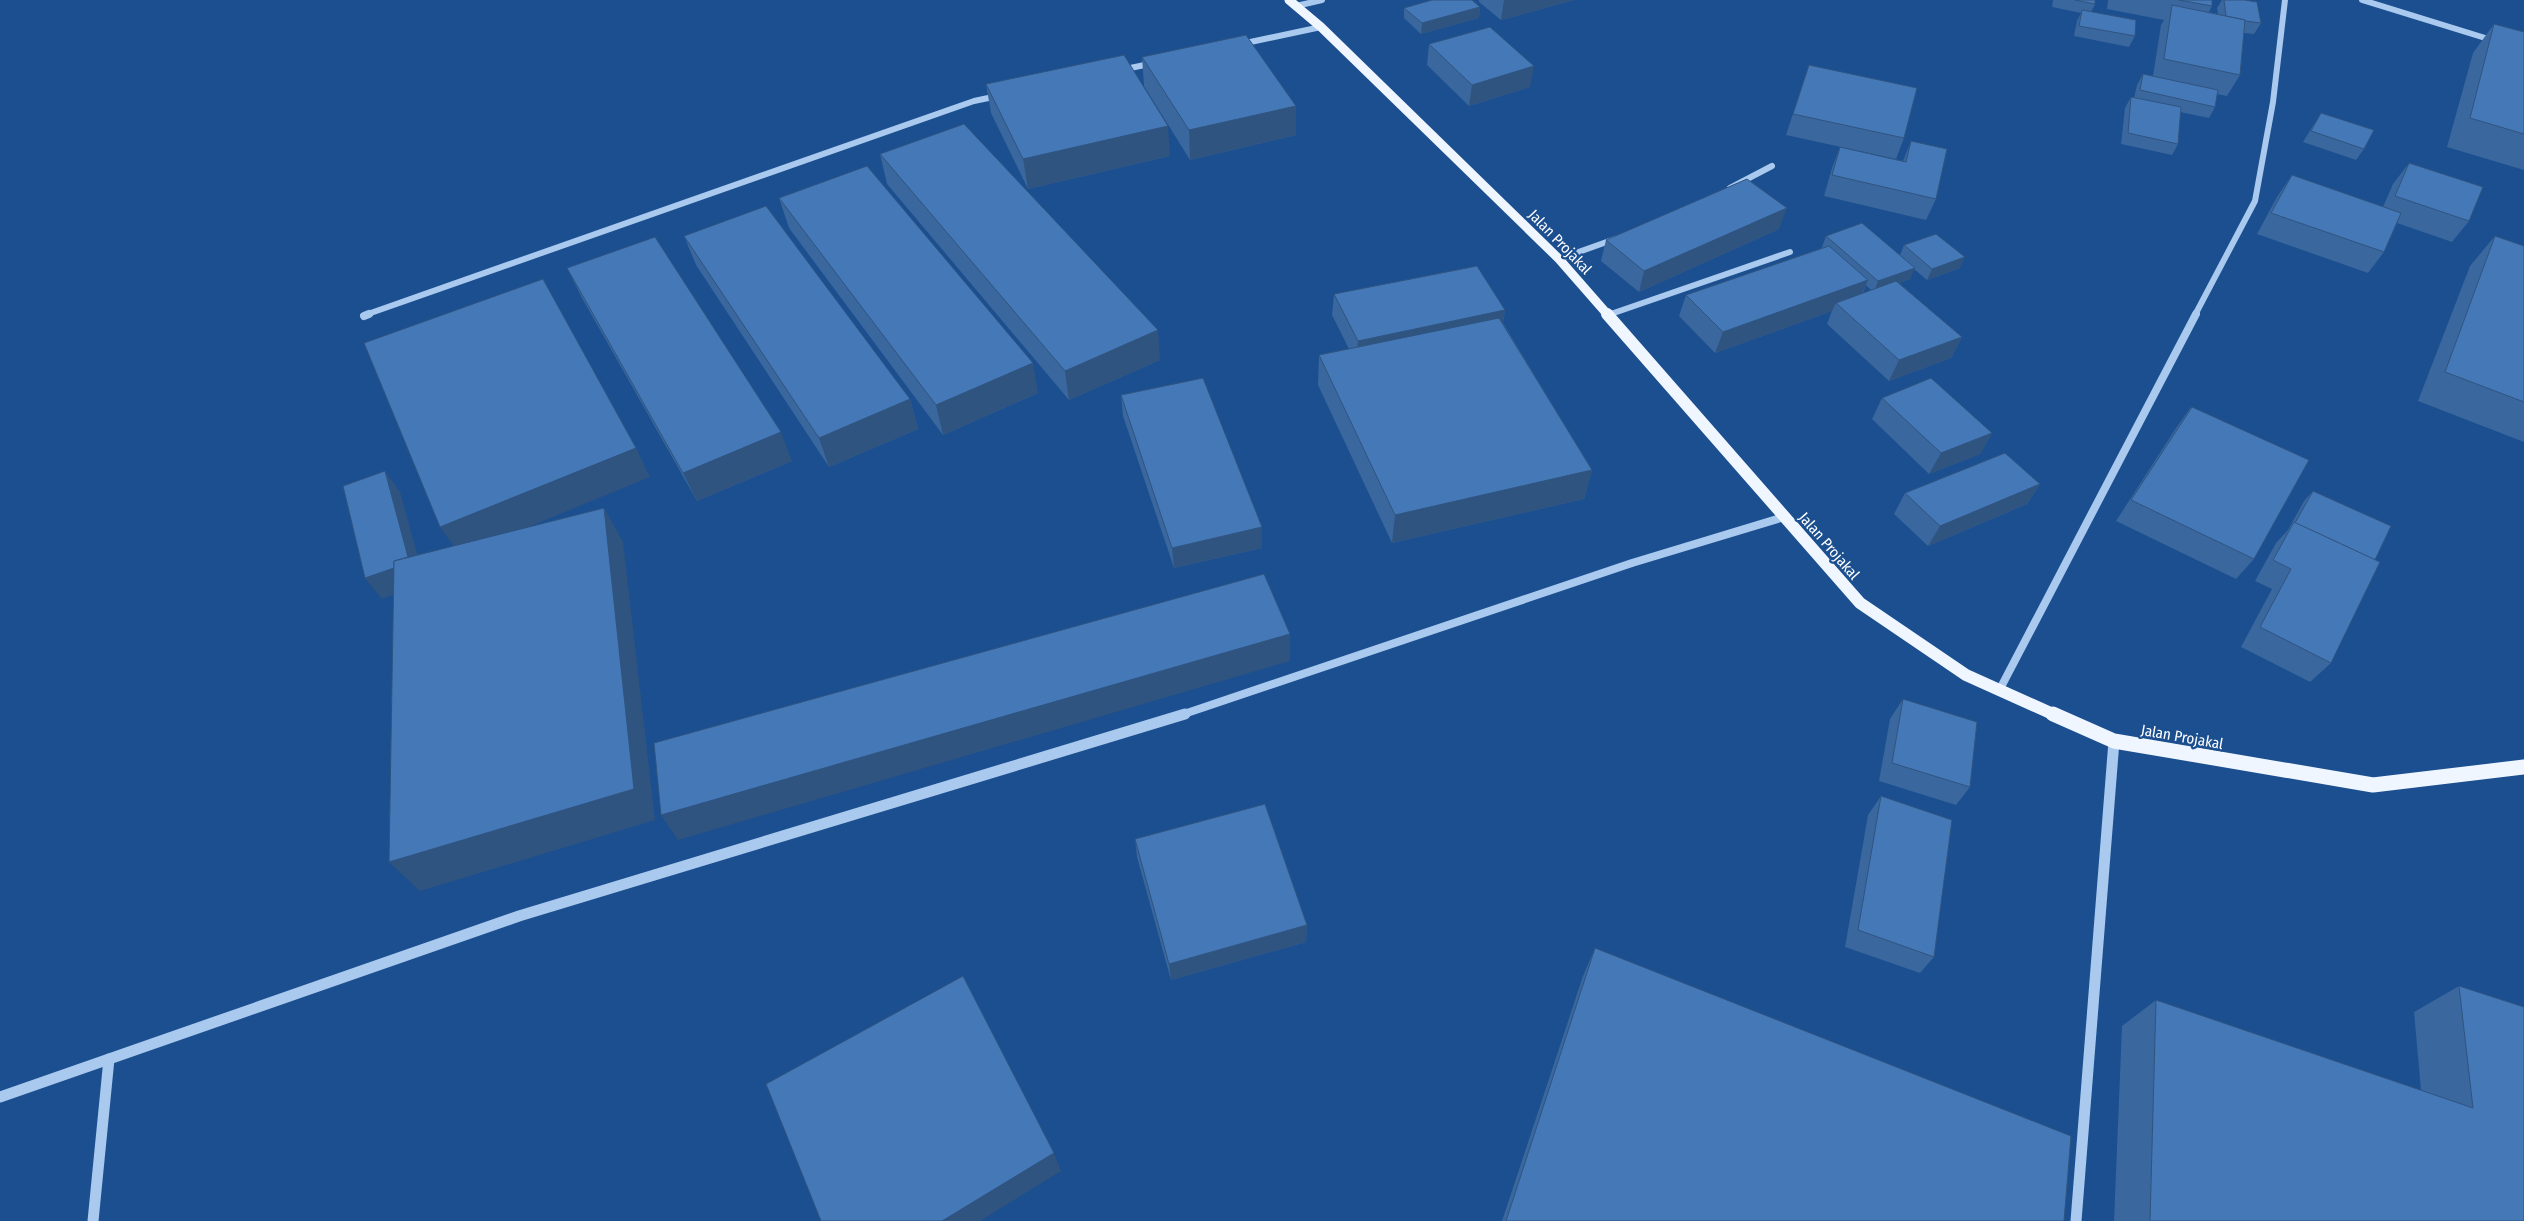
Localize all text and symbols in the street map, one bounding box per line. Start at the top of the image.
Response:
street label: Jalan Projakal [1525,206,1595,278]
street label: Jalan Projakal [1795,509,1863,583]
street label: Jalan Projakal [2139,721,2225,753]

